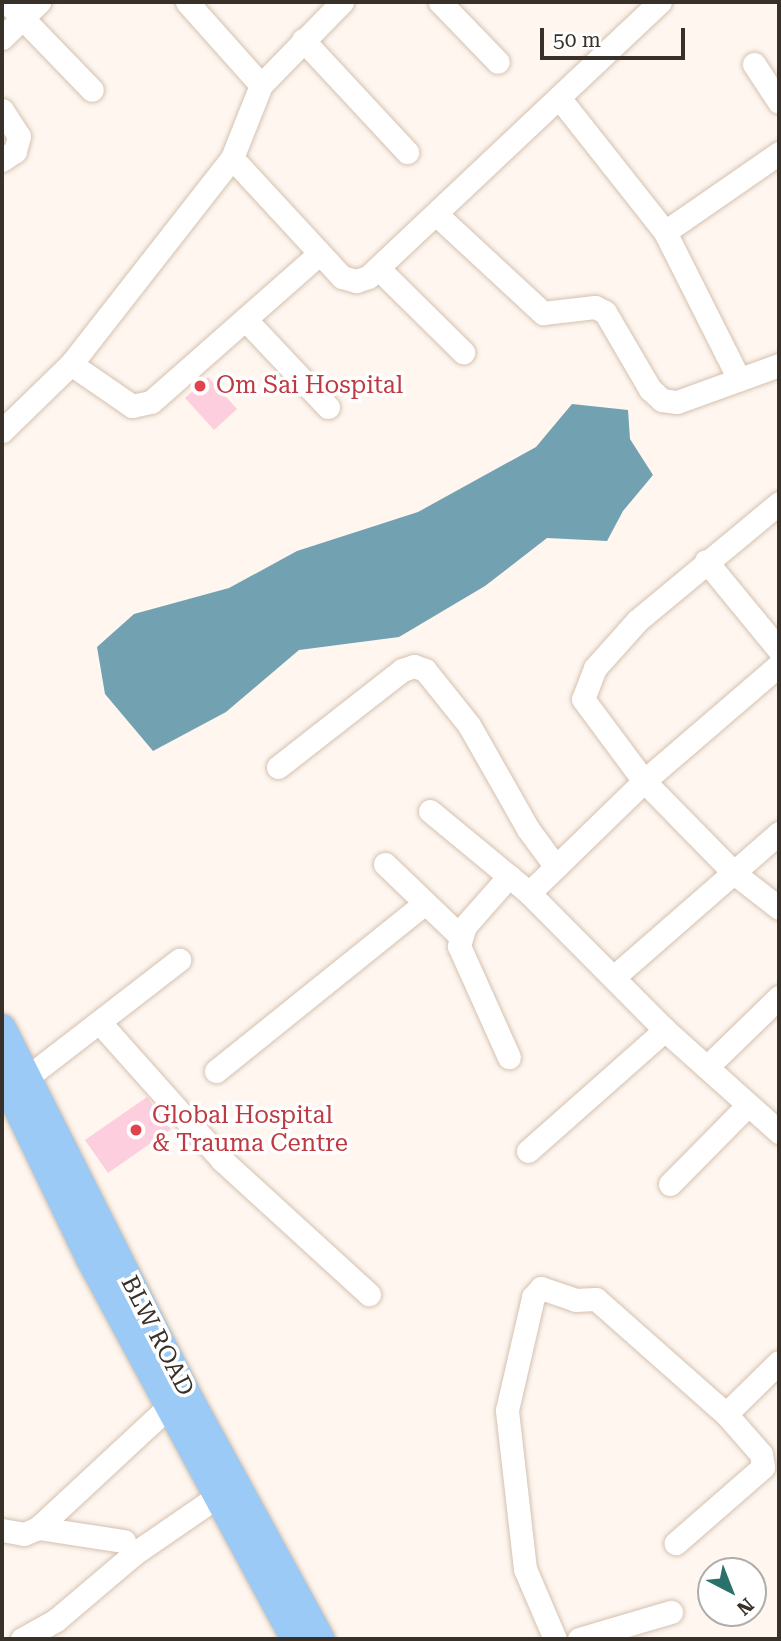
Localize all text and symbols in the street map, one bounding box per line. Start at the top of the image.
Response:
scale bar [543,14,688,58]
text: 50 m [553,28,601,52]
place label: Om Sai Hospital [216,372,403,400]
marker: Om Sai Hospital [190,376,210,396]
place label: Global Hospital & Trauma Centre [152,1102,348,1158]
marker: Global Hospital & Trauma Centre [126,1120,146,1140]
street label: BLW ROAD [114,1271,200,1401]
north arrow [697,1557,767,1627]
text: N [732,1593,758,1620]

